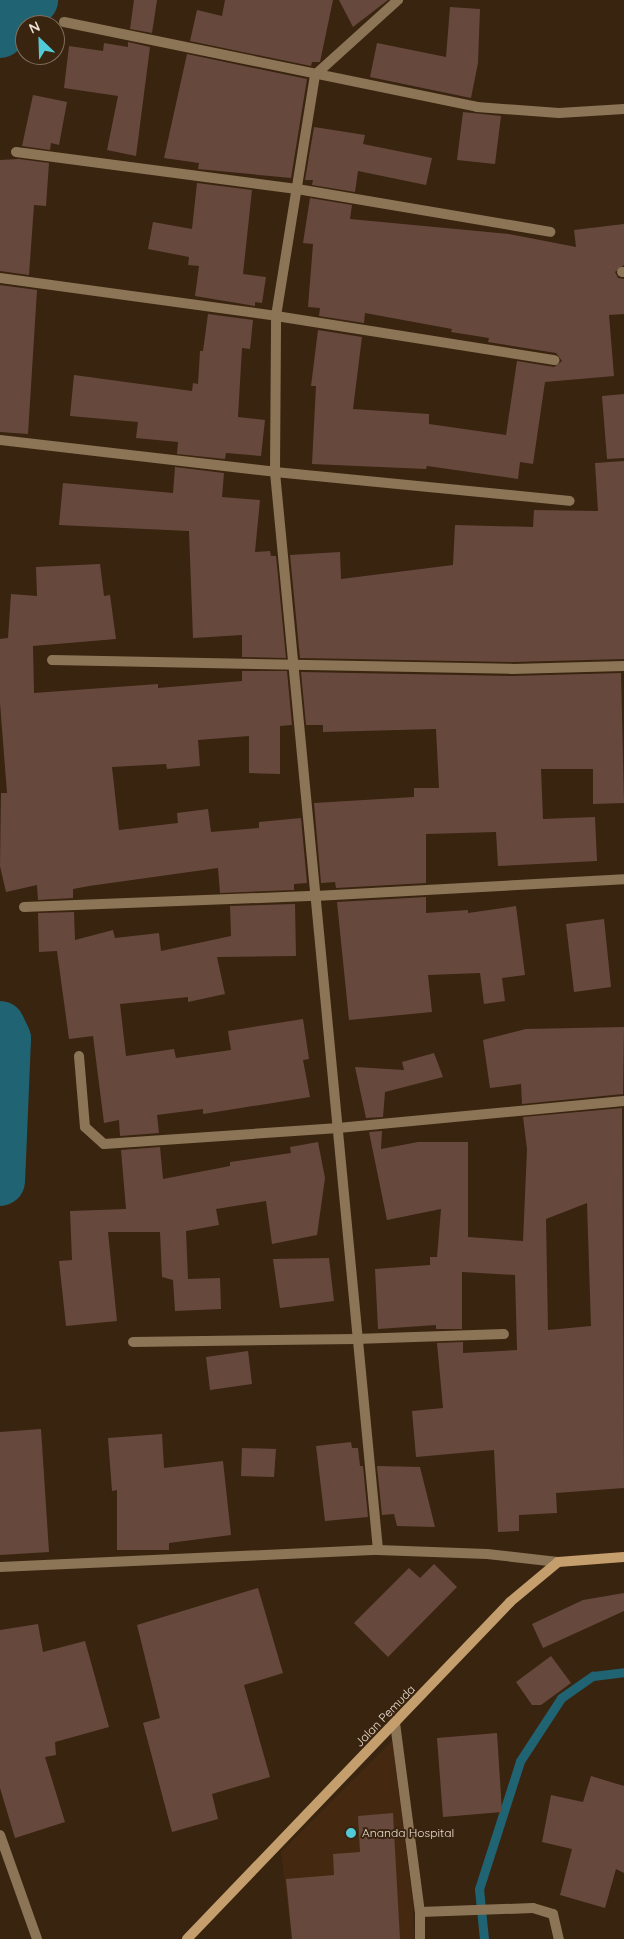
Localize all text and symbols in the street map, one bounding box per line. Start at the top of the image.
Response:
north arrow [15,15,65,65]
text: N [26,17,43,38]
street label: Jalan Pemuda [352,1682,418,1750]
marker: Ananda Hospital [344,1826,358,1840]
place label: Ananda Hospital [362,1826,454,1840]

